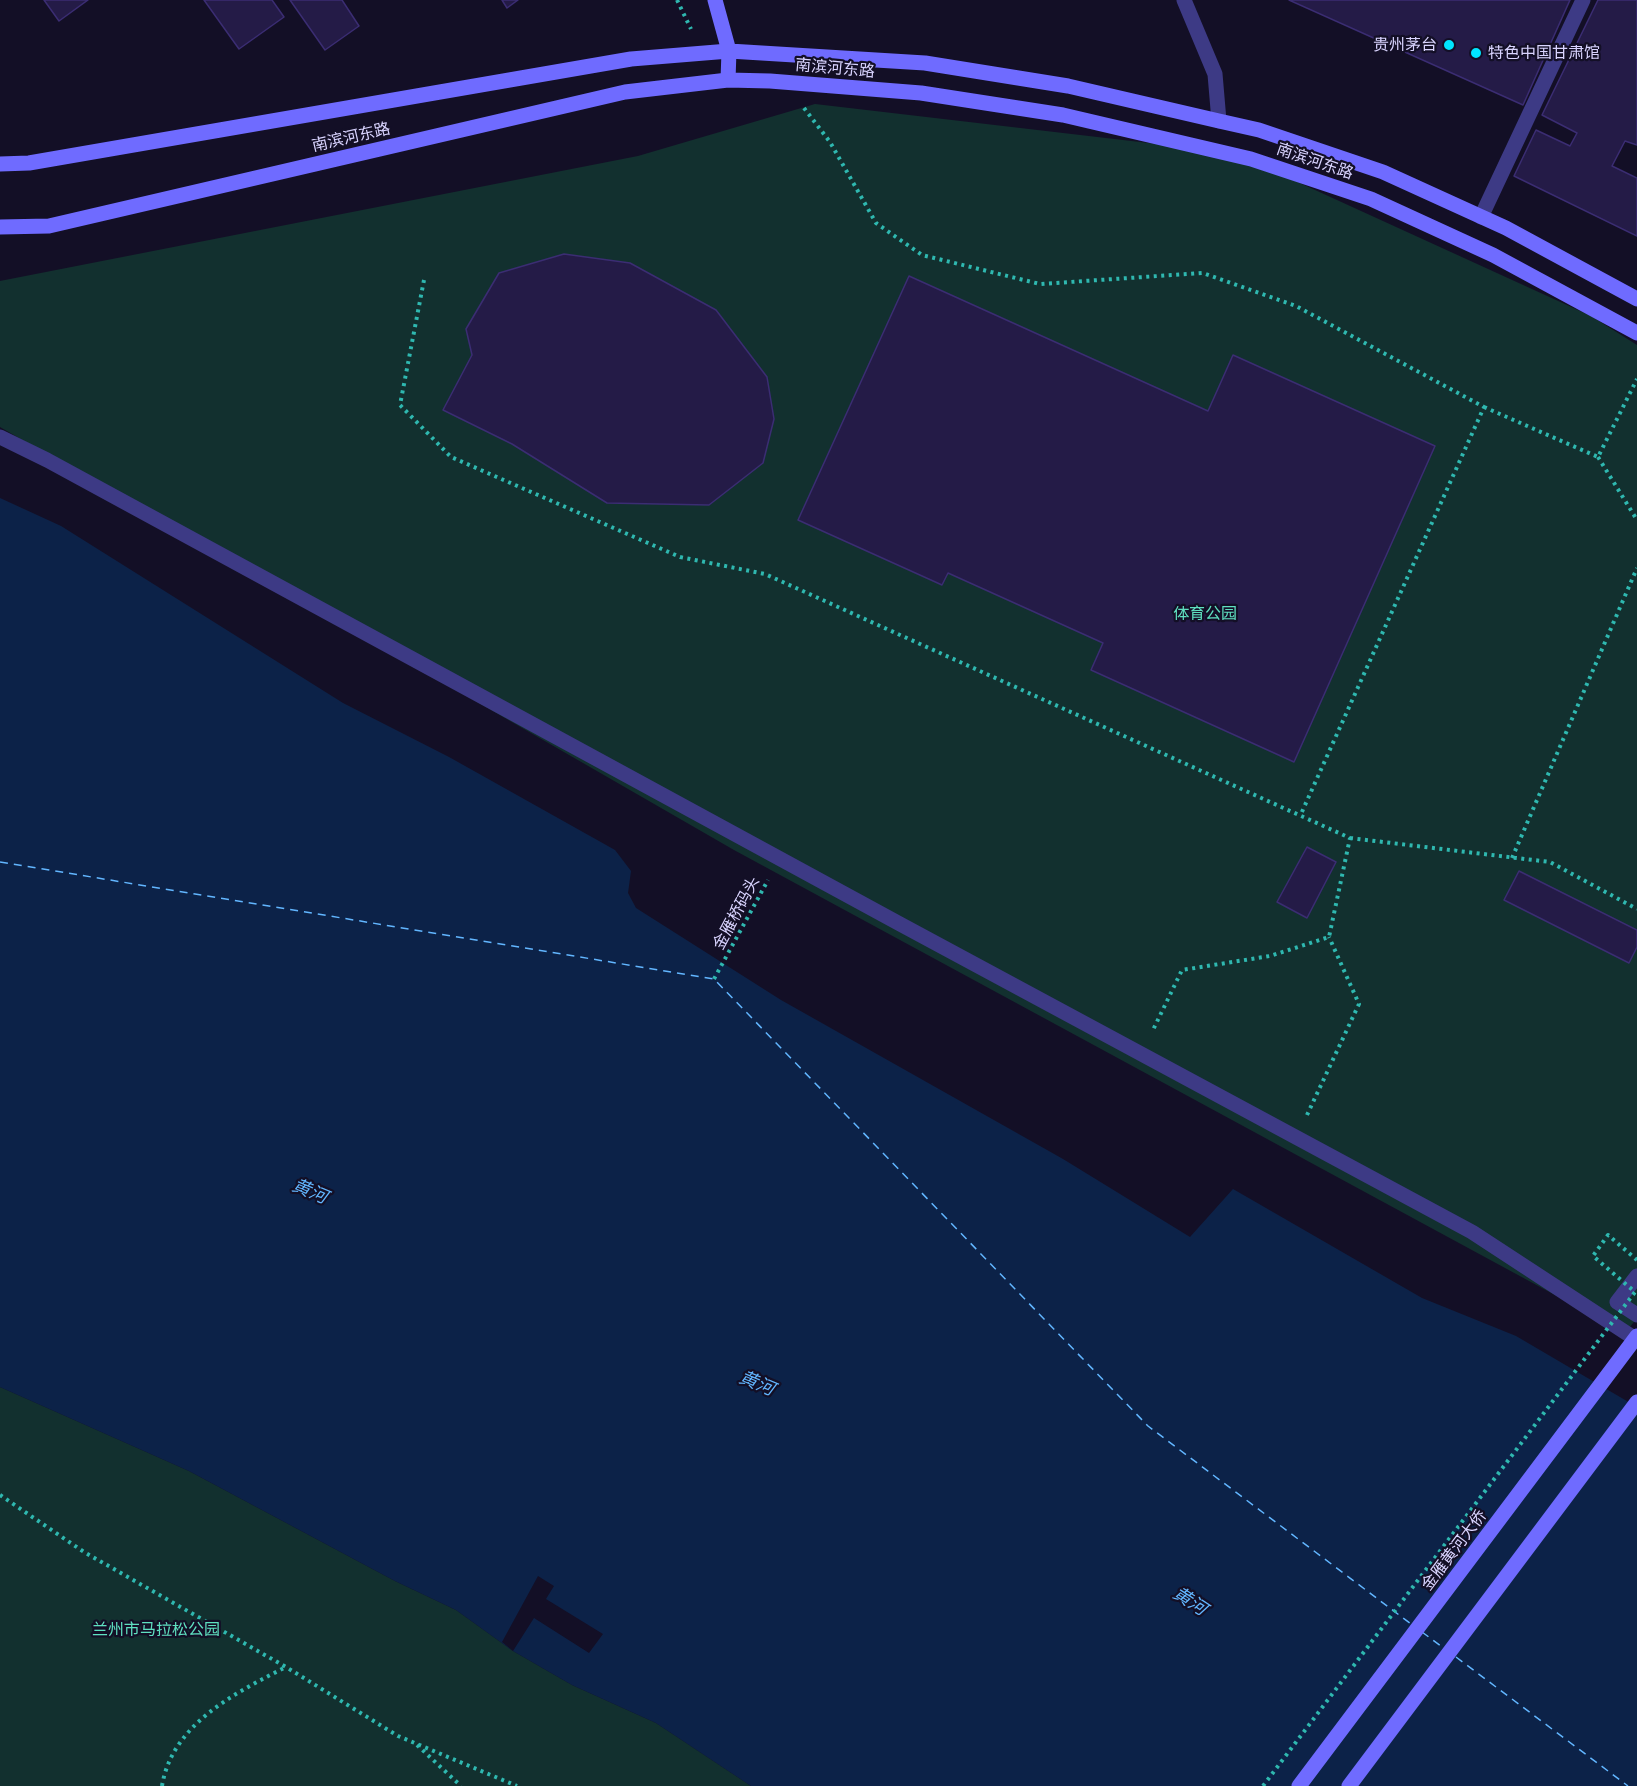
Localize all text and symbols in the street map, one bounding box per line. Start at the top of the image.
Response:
place label: 贵州茅台 [1373,35,1437,55]
marker: 贵州茅台 [1442,38,1456,52]
place label: 特色中国甘肃馆 [1488,43,1600,63]
marker: 特色中国甘肃馆 [1469,46,1483,60]
street label: 南滨河东路 [794,55,876,81]
street label: 南滨河东路 [310,119,392,155]
street label: 南滨河东路 [1274,139,1356,183]
park label: 体育公园 [1173,604,1237,624]
street label: 金雁桥码头 [709,873,763,953]
water label: 黄河 [289,1174,331,1208]
water label: 黄河 [736,1366,778,1400]
street label: 金雁黄河大侨 [1417,1506,1491,1594]
water label: 黄河 [1169,1582,1211,1620]
park label: 兰州市马拉松公园 [92,1620,220,1640]

